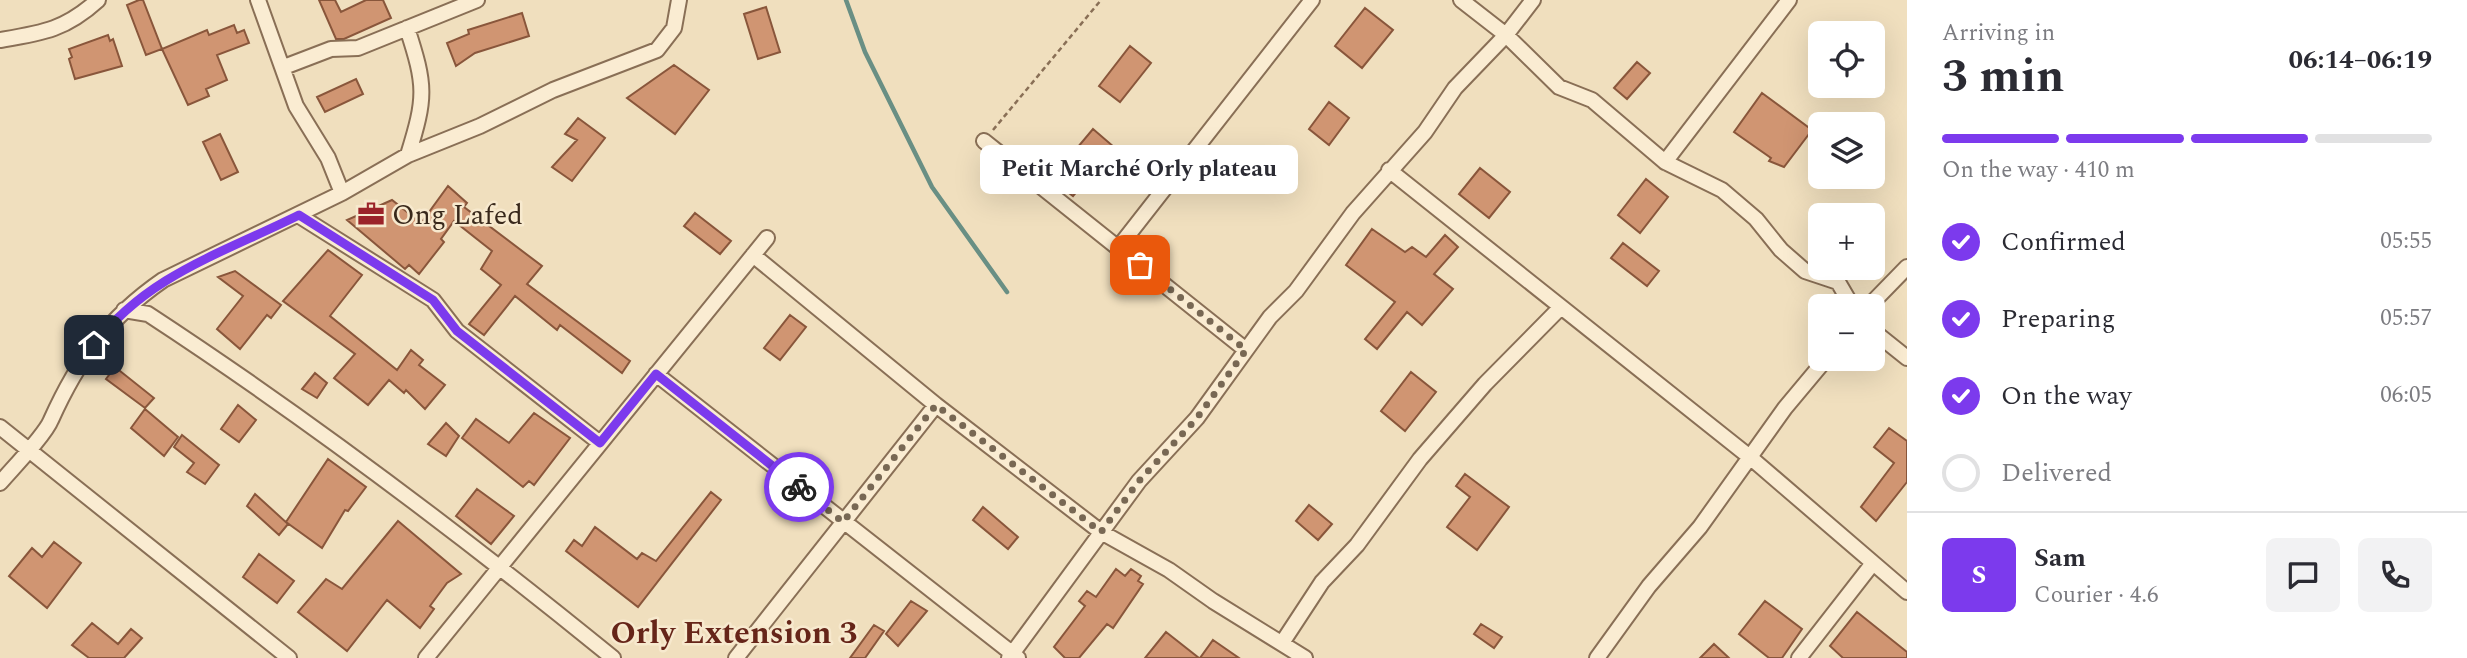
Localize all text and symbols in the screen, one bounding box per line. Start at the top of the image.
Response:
text: Arriving in [1942,16,2055,51]
map controls [1808,21,1885,371]
button: locate [1808,21,1885,98]
text: 06:14–06:19 [2288,40,2432,80]
text: 3 min [1942,42,2064,112]
button: layers [1808,112,1885,189]
callout: Petit Marché Orly plateau [981,146,1299,195]
text: Petit Marché Orly plateau [1001,152,1277,187]
text: On the way · 410 m [1942,153,2135,188]
place label: Ong Lafed [392,194,523,237]
office icon: Ong Lafed [356,199,386,229]
button: + [1808,203,1885,280]
text: Confirmed [2001,222,2126,262]
icon: check [1942,223,1980,261]
text: 05:55 [2380,224,2432,259]
pin [1110,235,1170,295]
icon: bag [1121,246,1159,284]
button: − [1808,294,1885,371]
text: Preparing [2001,299,2115,339]
icon: check [1942,300,1980,338]
text: 05:57 [2380,301,2432,336]
pin [64,315,124,375]
icon: home [75,326,113,364]
text: On the way [2001,376,2132,416]
icon: check [1942,377,1980,415]
text: 06:05 [2380,378,2432,413]
courier [764,452,834,522]
text: Delivered [2001,453,2112,493]
icon: bike [780,468,818,506]
text: Sam [2034,538,2086,578]
button: chat [2266,538,2340,612]
button: phone [2358,538,2432,612]
text: S [1972,555,1986,595]
text: Courier · 4.6 [2034,578,2159,613]
district label: Orly Extension 3 [610,609,858,658]

